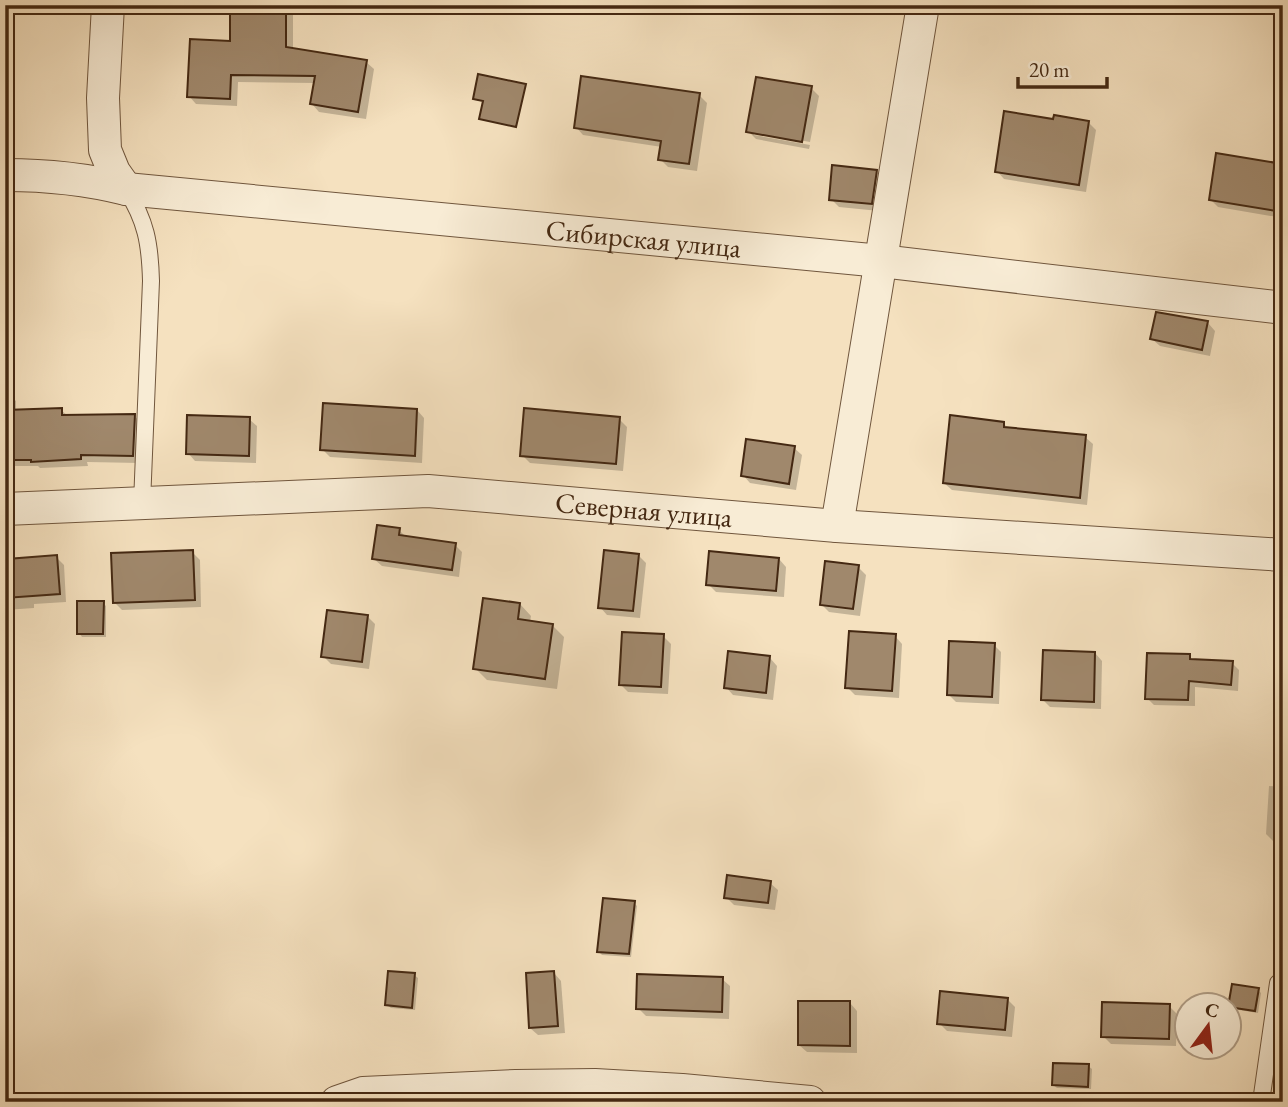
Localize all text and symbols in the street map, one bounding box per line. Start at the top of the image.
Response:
scale bar [1018,46,1108,90]
text: 20 m [1029,56,1070,83]
street label: Сибирская улица [544,211,744,266]
street label: Северная улица [554,484,735,535]
north arrow [1172,992,1242,1062]
text: С [1203,996,1222,1024]

